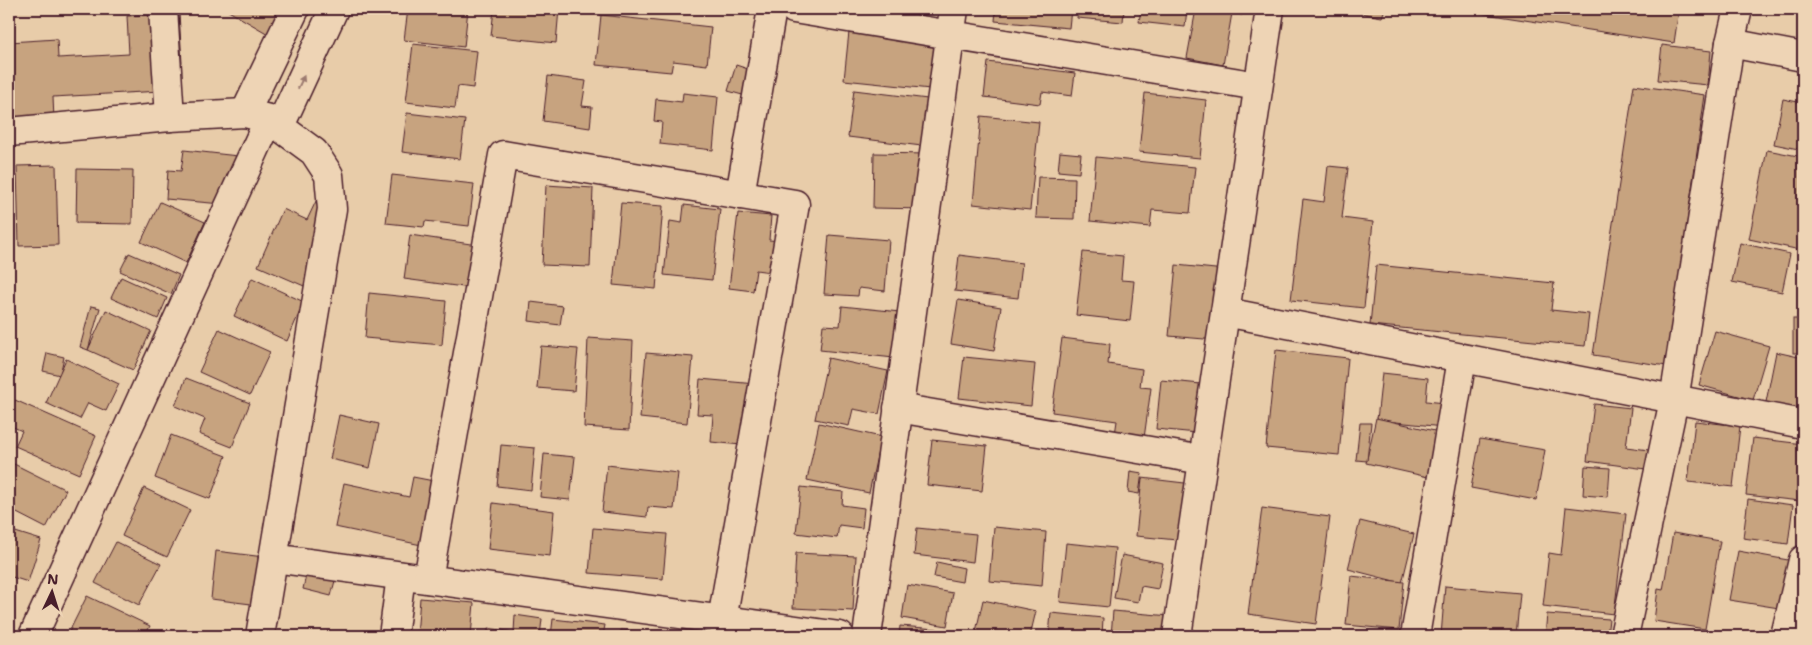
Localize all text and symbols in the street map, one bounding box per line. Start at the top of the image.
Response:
one-way arrow [297,75,305,89]
north arrow [28,568,78,618]
text: N [47,570,59,588]

